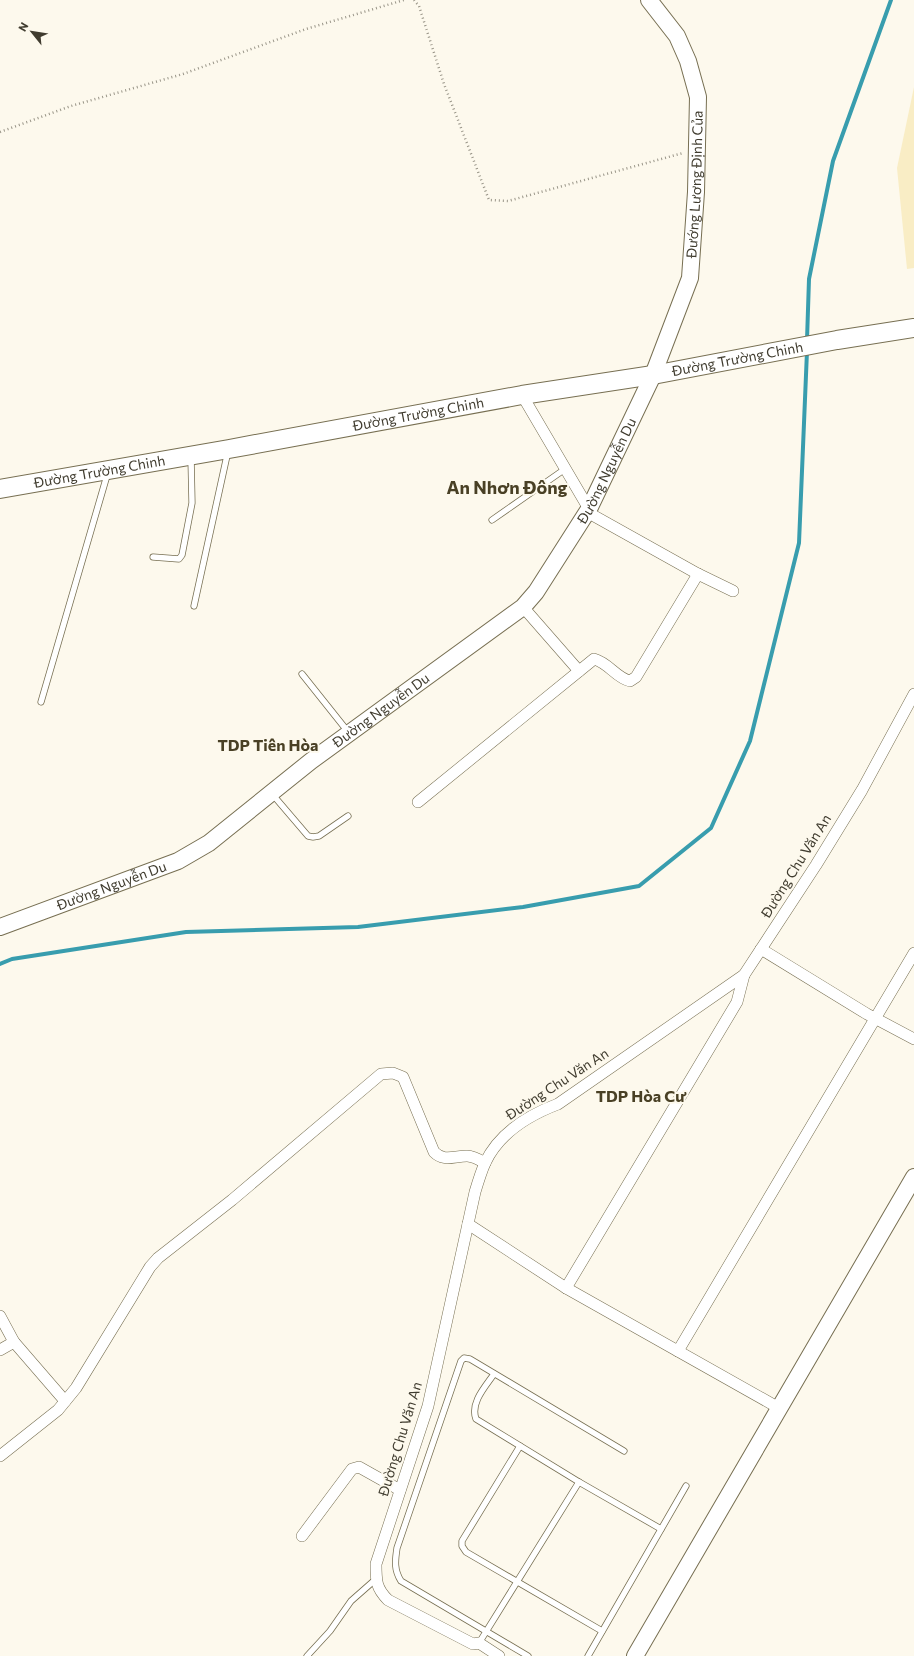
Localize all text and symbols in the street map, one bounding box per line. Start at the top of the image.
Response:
north arrow [12,12,52,52]
text: N [15,20,31,34]
street label: Đướng Lương Định Của [682,110,706,260]
street label: Đường Trường Chinh [670,338,804,379]
street label: Đường Trường Chinh [350,393,485,434]
street label: Đường Nguyễn Du [572,415,639,527]
street label: Đường Trường Chinh [31,451,166,491]
district label: An Nhơn Đông [447,476,568,498]
street label: Đường Nguyễn Du [328,669,432,751]
district label: TDP Tiên Hòa [217,735,319,754]
street label: Đường Chu Văn An [756,811,834,922]
street label: Đường Nguyễn Du [53,857,169,914]
street label: Đường Chu Văn An [501,1044,611,1124]
district label: TDP Hòa Cư [596,1086,687,1105]
street label: Đường Chu Văn An [374,1379,425,1499]

